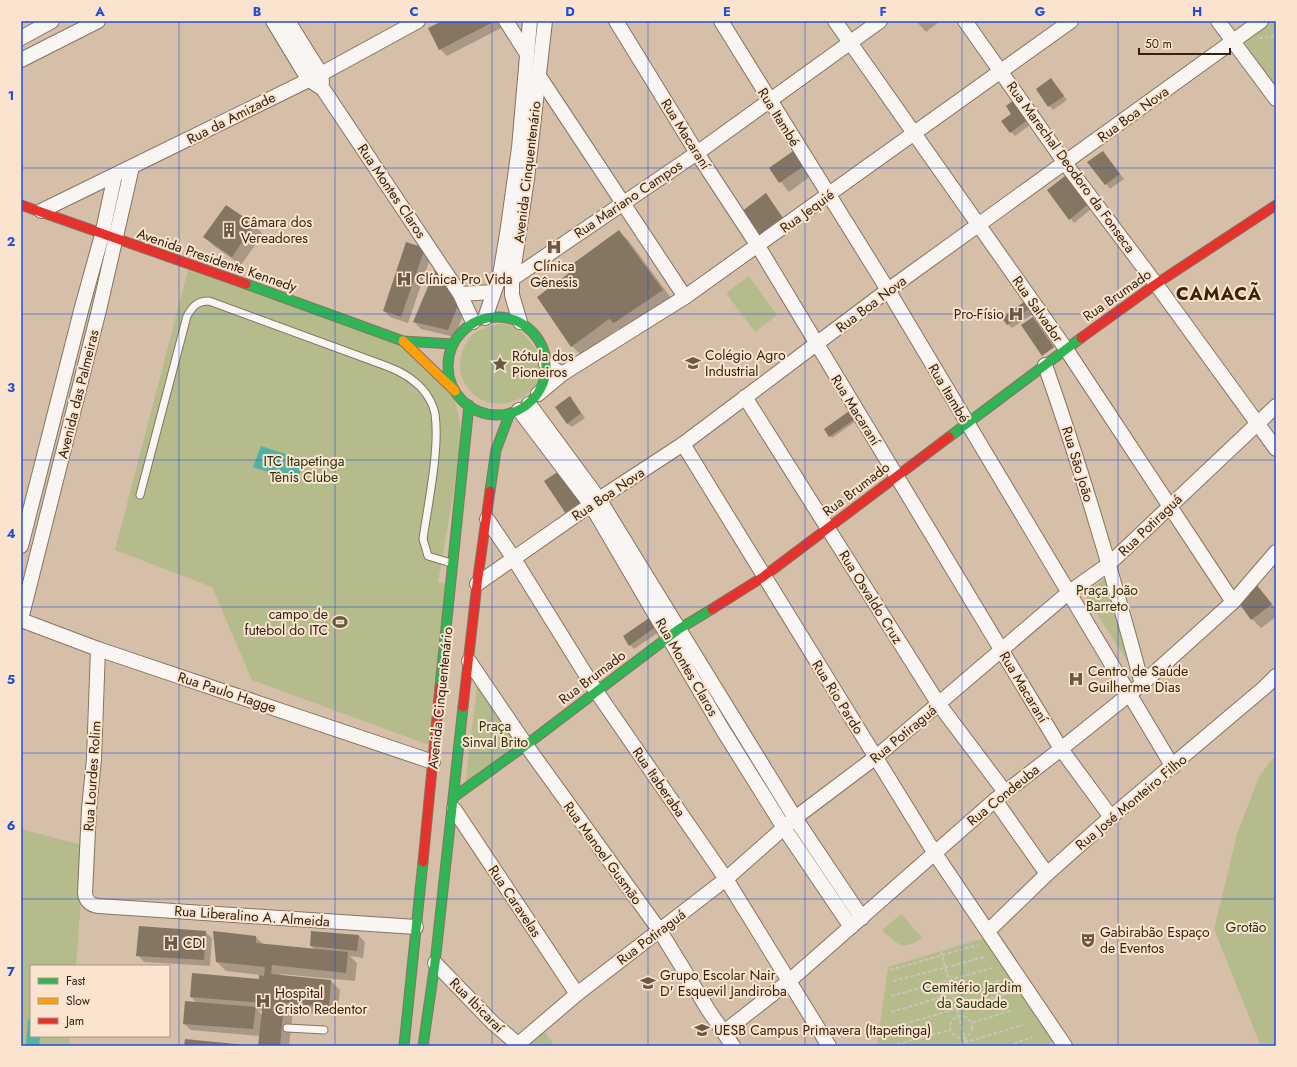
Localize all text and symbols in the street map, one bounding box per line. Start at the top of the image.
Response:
text: A [94,2,105,21]
text: B [253,2,262,21]
text: C [409,2,419,21]
text: D [565,2,575,21]
text: E [723,2,731,21]
text: F [879,2,887,21]
text: G [1035,2,1046,21]
text: H [1192,2,1202,21]
scale bar [1139,30,1230,56]
text: 50 m [1145,35,1172,53]
street label: Rua Marechal Deodoro da Fonseca [1002,77,1140,257]
street label: Rua Boa Nova [1093,81,1173,147]
street label: Rua Itambé [753,84,805,150]
text: 1 [8,86,14,105]
street label: Rua da Amizade [183,87,279,149]
street label: Rua Macaraní [656,95,716,174]
street label: Avenida Cinquentenário [508,100,546,244]
street label: Rua Montes Claros [353,140,431,243]
street label: Rua Mariano Campos [570,155,687,243]
street label: Rua Jequié [776,184,838,238]
place label: Câmara dos Vereadores [241,212,312,248]
building icon: Câmara dos Vereadores [220,221,238,239]
street label: Avenida Presidente Kennedy [134,223,301,297]
text: 2 [7,232,15,251]
hospital icon: Clínica Gênesis [545,238,563,256]
place label: Clínica Gênesis [530,256,578,292]
street label: Rua Brumado [1079,264,1156,326]
place label: Clínica Pro Vida [416,269,513,289]
hospital icon: Clínica Pro Vida [395,270,413,288]
street label: Rua Boa Nova [832,271,910,337]
street label: Rua Salvador [1008,272,1068,346]
district label: CAMACÃ [1176,281,1262,307]
place label: Pro-Físio [954,304,1004,324]
hospital icon: Pro-Físio [1007,305,1025,323]
street label: Avenida das Palmeiras [52,327,104,461]
place label: Colégio Agro Industrial [705,345,786,381]
place label: Rótula dos Pioneiros [512,346,574,382]
school or university icon: Colégio Agro Industrial [684,354,702,372]
place icon: Rótula dos Pioneiros [491,355,509,373]
street label: Rua Itambé [923,360,975,426]
street label: Rua Macaraní [826,371,886,450]
text: 3 [7,378,15,397]
street label: Rua São João [1057,424,1099,504]
park label: ITC Itapetinga Tênis Clube [264,451,344,487]
street label: Rua Brumado [818,457,894,521]
street label: Rua Boa Nova [568,462,648,526]
street label: Rua Potiraguá [1114,489,1186,561]
text: 4 [6,524,16,543]
street label: Rua Osvaldo Cruz [834,546,908,648]
park label: Praça João Barreto [1076,580,1138,616]
place label: campo de futebol do ITC [244,604,328,640]
sports icon: campo de futebol do ITC [331,613,349,631]
street label: Rua Montes Claros [651,614,723,720]
street label: Avenida Cinquentenário [423,626,457,770]
street label: Rua Brumado [554,645,630,709]
street label: Rua Macaraní [995,647,1054,728]
street label: Rua Rio Pardo [807,656,869,738]
place label: Centro de Saúde Guilherme Dias [1088,661,1188,697]
street label: Rua Paulo Hagge [175,667,279,717]
text: 5 [7,670,15,689]
hospital icon: Centro de Saúde Guilherme Dias [1067,670,1085,688]
street label: Rua Potiraguá [865,700,941,768]
park label: Praça Sinval Brito [462,716,528,752]
street label: Rua Lourdes Rolim [78,720,106,832]
street label: Rua Itaberaba [628,743,690,821]
street label: Rua José Monteiro Filho [1071,749,1191,855]
street label: Rua Condeuba [963,760,1043,830]
street label: Rua Manoel Gusmão [559,797,647,909]
text: 6 [7,816,16,835]
street label: Rua Caravelas [484,861,547,941]
street label: Rua Liberalino A. Almeida [174,901,330,931]
street label: Rua Potiraguá [612,904,690,970]
park label: Grotão [1226,917,1267,937]
place label: Gabirabão Espaço de Eventos [1100,922,1210,958]
theatre icon: Gabirabão Espaço de Eventos [1079,931,1097,949]
place label: CDI [183,933,206,953]
hospital icon: CDI [162,934,180,952]
text: 7 [7,962,15,981]
legend [30,965,170,1037]
place label: Grupo Escolar Nair D' Esquevil Jandiroba [660,965,787,1001]
text: Fast [66,972,85,990]
street label: Rua Ibicaraí [445,973,510,1038]
school or university icon: Grupo Escolar Nair D' Esquevil Jandiroba [639,974,657,992]
park label: Cemitério Jardim da Saudade [922,977,1022,1013]
place label: Hospital Cristo Redentor [275,983,367,1019]
text: Slow [66,992,91,1010]
hospital icon: Hospital Cristo Redentor [254,992,272,1010]
text: Jam [64,1012,84,1030]
place label: UESB Campus Primavera (Itapetinga) [714,1020,931,1040]
school or university icon: UESB Campus Primavera (Itapetinga) [693,1021,711,1039]

